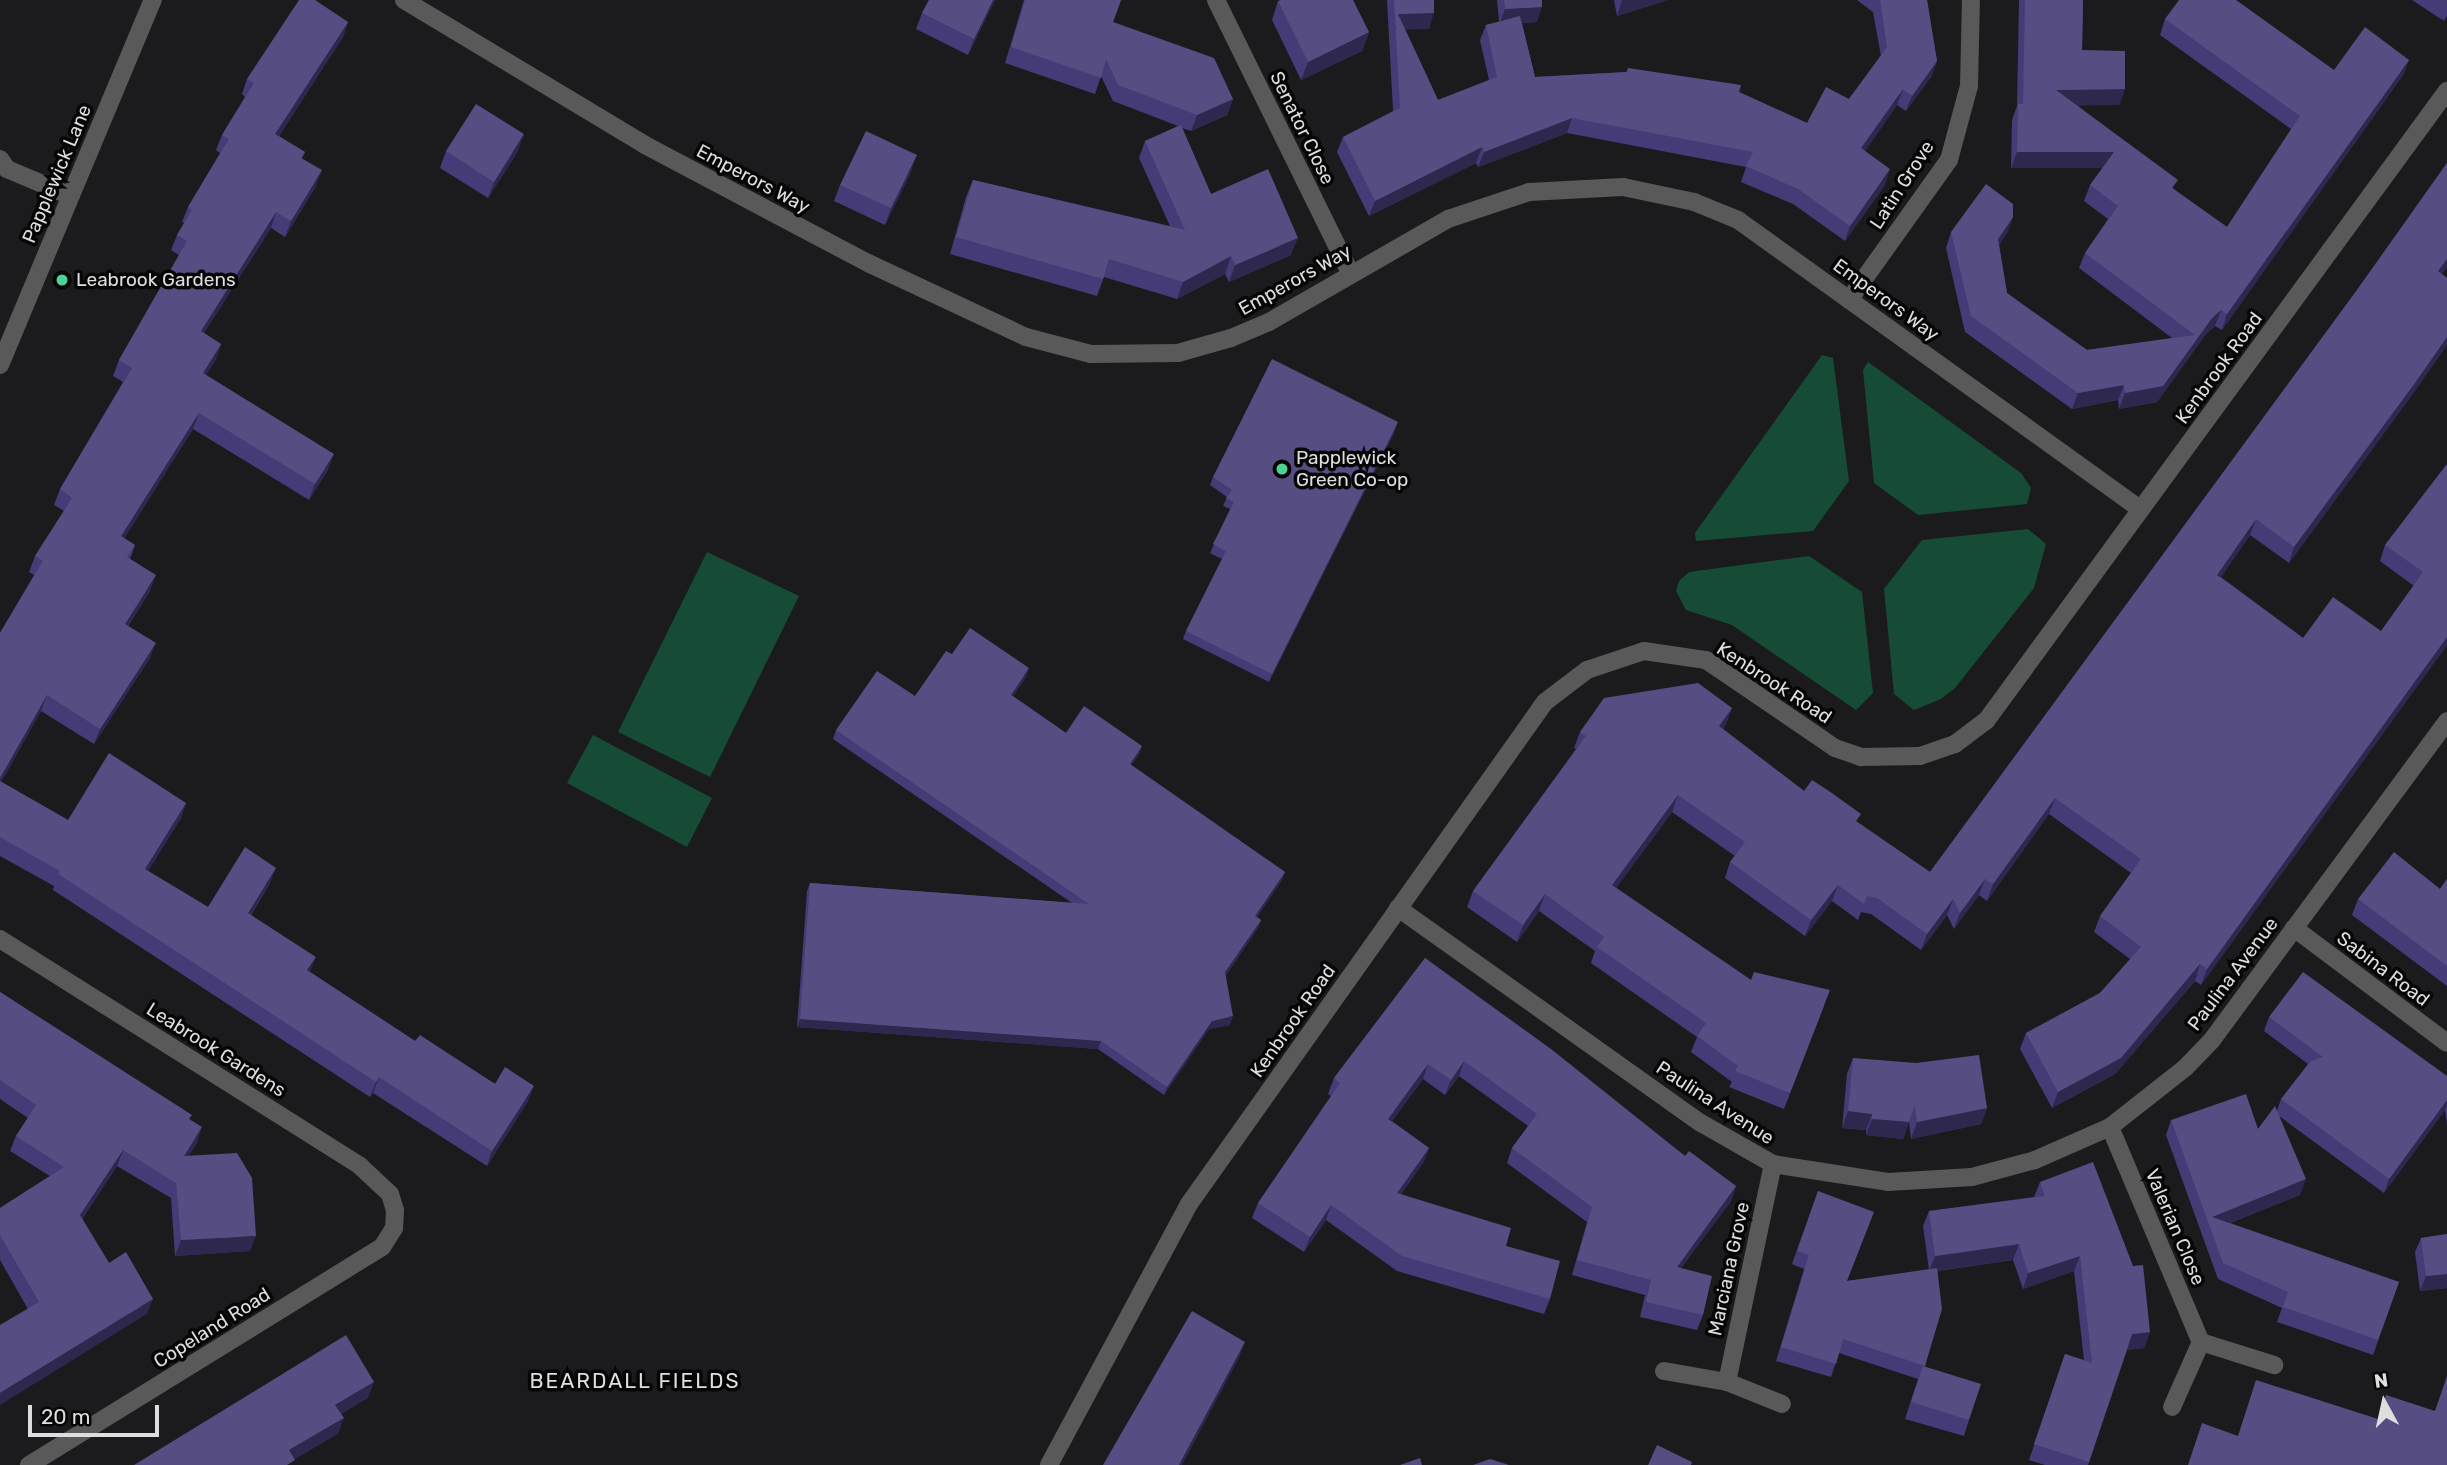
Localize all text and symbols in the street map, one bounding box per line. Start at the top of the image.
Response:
street label: Senator Close [1265,68,1339,188]
street label: Papplewick Lane [18,101,96,247]
street label: Latin Grove [1865,137,1939,233]
street label: Emperors Way [692,139,814,219]
street label: Emperors Way [1235,240,1355,320]
street label: Emperors Way [1829,254,1943,346]
place label: Leabrook Gardens [76,269,236,291]
marker: Leabrook Gardens [54,272,70,288]
street label: Kenbrook Road [2171,308,2267,428]
place label: Papplewick Green Co-op [1296,447,1408,491]
marker: Papplewick Green Co-op [1274,461,1290,477]
street label: Kenbrook Road [1712,637,1836,729]
street label: Paulina Avenue [2183,913,2283,1035]
street label: Sabina Road [2332,927,2434,1011]
street label: Kenbrook Road [1246,960,1340,1082]
street label: Leabrook Gardens [142,998,290,1102]
street label: Paulina Avenue [1652,1056,1778,1150]
street label: Valerian Close [2140,1165,2210,1289]
street label: Marciana Grove [1704,1200,1754,1338]
street label: Copeland Road [150,1283,274,1373]
north arrow [2349,1367,2419,1437]
district label: BEARDALL FIELDS [531,1368,739,1394]
text: N [2373,1368,2389,1393]
scale bar [32,1392,163,1436]
text: 20 m [41,1404,90,1429]

